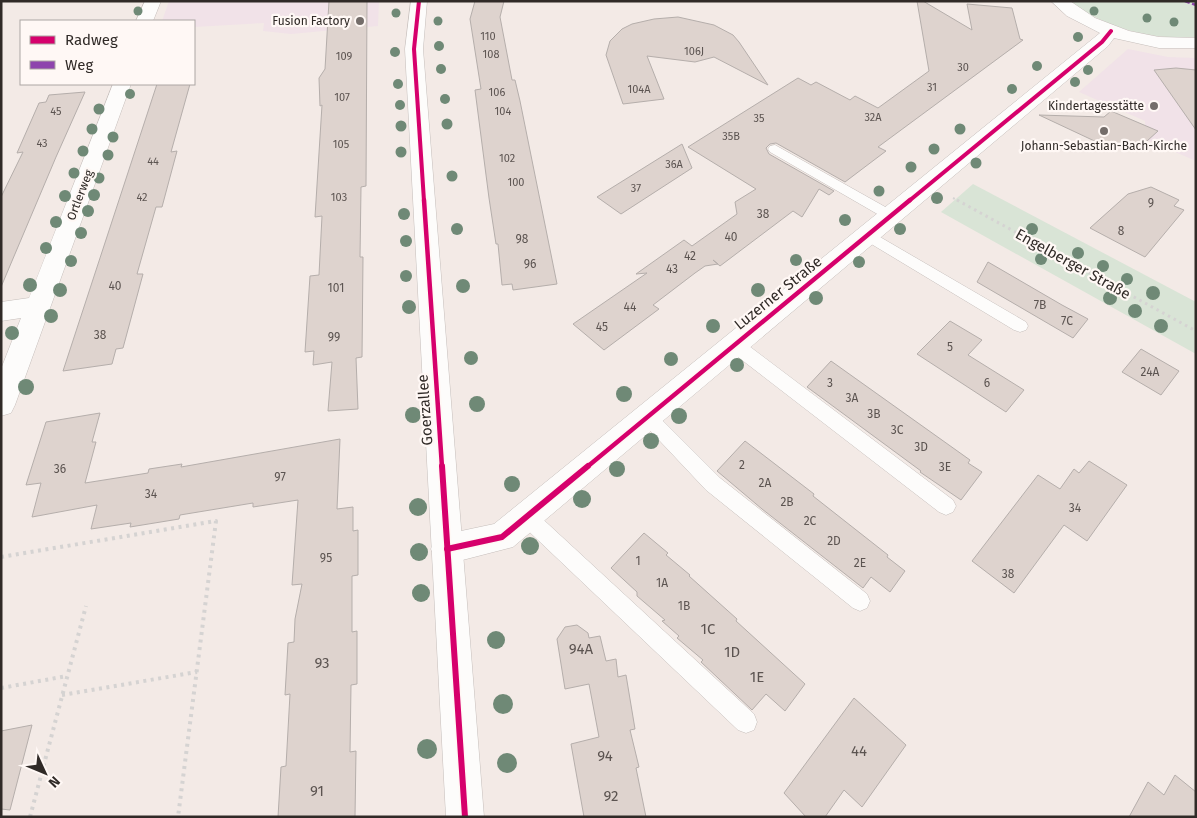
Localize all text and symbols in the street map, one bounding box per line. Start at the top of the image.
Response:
place label: Fusion Factory [272,14,350,28]
marker: Fusion Factory [354,15,366,27]
legend [20,20,195,85]
house number: 110 [480,30,496,43]
text: Radweg [65,31,118,49]
house number: 106J [684,45,704,58]
house number: 108 [483,48,499,61]
house number: 109 [336,50,353,63]
text: Weg [65,56,93,74]
house number: 30 [957,61,969,74]
house number: 31 [927,81,937,94]
house number: 104A [627,83,651,96]
house number: 106 [489,86,506,99]
house number: 107 [334,91,350,104]
place label: Kindertagesstätte [1048,99,1144,113]
marker: Kindertagesstätte [1148,100,1160,112]
house number: 45 [50,105,62,118]
house number: 104 [495,105,512,118]
house number: 32A [864,111,882,124]
house number: 35 [754,112,765,125]
marker: Johann-Sebastian-Bach-Kirche [1098,125,1110,137]
house number: 35B [722,130,740,143]
house number: 43 [36,137,48,150]
house number: 105 [333,138,350,151]
place label: Johann-Sebastian-Bach-Kirche [1021,139,1187,153]
house number: 102 [499,152,515,165]
house number: 44 [147,155,159,168]
house number: 36A [665,158,684,171]
street label: Ortlerweg [64,167,96,222]
house number: 100 [507,176,525,189]
house number: 37 [631,182,641,195]
house number: 42 [136,191,148,204]
house number: 103 [331,191,347,204]
house number: 9 [1148,196,1154,210]
house number: 38 [757,207,770,221]
house number: 8 [1118,224,1125,238]
street label: Engelberger Straße [1012,225,1134,303]
house number: 40 [724,230,738,244]
house number: 98 [516,232,529,246]
house number: 42 [684,249,696,263]
street label: Luzerner Straße [731,252,825,334]
house number: 96 [524,257,536,271]
house number: 43 [666,262,678,276]
house number: 40 [108,279,122,293]
house number: 101 [328,281,344,295]
house number: 7B [1034,298,1046,312]
house number: 44 [624,300,637,314]
house number: 7C [1061,314,1073,328]
house number: 45 [596,320,608,334]
house number: 38 [94,328,107,342]
house number: 99 [328,330,340,344]
house number: 5 [947,340,953,354]
house number: 24A [1141,365,1160,379]
street label: Goerzallee [414,374,436,446]
house number: 3 [827,376,833,390]
house number: 6 [984,376,990,390]
house number: 3A [846,391,859,405]
house number: 3B [867,407,881,421]
house number: 3C [891,423,904,437]
house number: 3D [914,440,928,454]
house number: 2 [739,458,745,472]
house number: 3E [939,460,951,474]
house number: 36 [54,462,66,476]
house number: 97 [274,470,286,484]
house number: 2A [759,476,772,490]
house number: 34 [145,487,158,501]
house number: 2B [780,495,794,509]
house number: 34 [1069,501,1082,515]
house number: 2C [804,514,817,528]
house number: 2D [827,534,841,548]
house number: 95 [320,551,332,565]
house number: 1 [635,554,641,568]
house number: 2E [854,556,866,570]
house number: 38 [1002,567,1015,581]
house number: 1A [656,576,668,590]
house number: 1B [678,599,690,613]
house number: 1C [701,620,716,638]
house number: 94A [569,640,594,658]
house number: 1D [724,643,740,661]
house number: 93 [314,654,330,672]
house number: 1E [750,668,764,686]
house number: 44 [851,742,867,760]
house number: 94 [597,747,613,765]
north arrow [20,748,70,798]
text: N [45,772,63,791]
house number: 91 [310,782,324,800]
house number: 92 [604,787,618,805]

